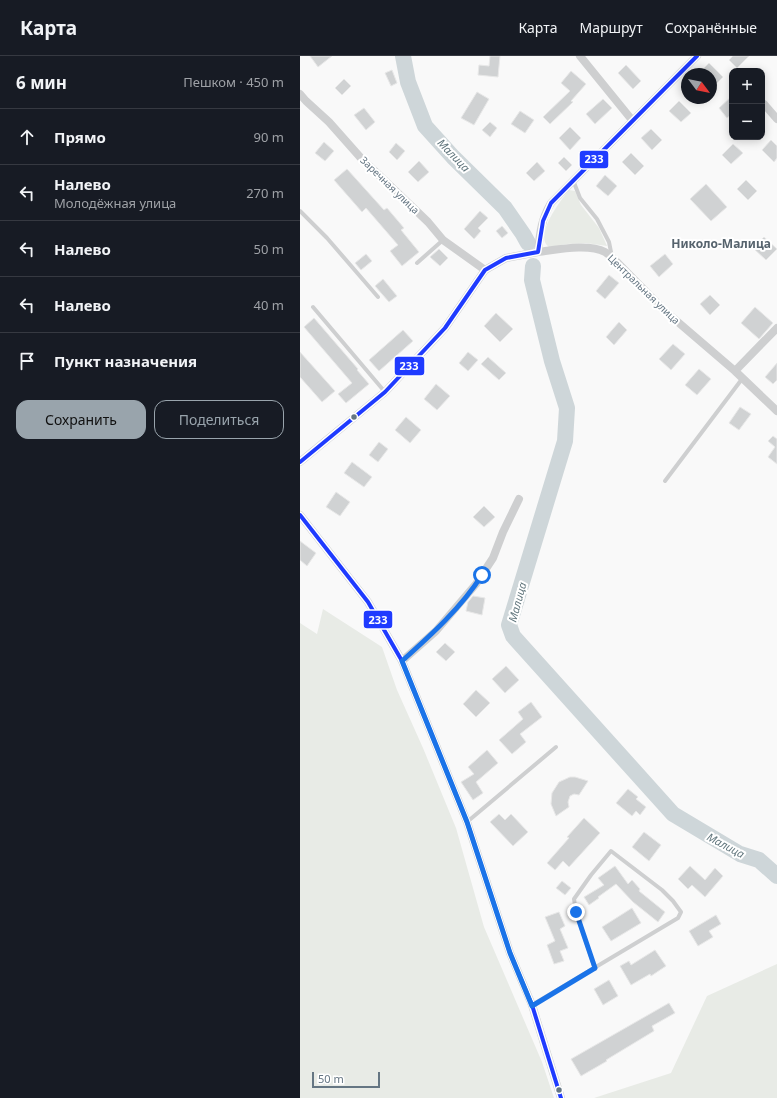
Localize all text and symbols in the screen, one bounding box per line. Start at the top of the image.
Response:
text: Карта [20,15,77,41]
text: Карта [518,18,557,37]
text: Маршрут [579,18,643,37]
text: Сохранённые [665,18,757,37]
north arrow [681,68,717,104]
map controls [729,68,765,140]
button: + [729,68,765,104]
text: 6 мин [16,71,67,94]
text: Пешком · 450 m [183,73,284,91]
button: − [729,104,765,140]
icon: ahead [16,126,38,148]
text: Прямо [54,127,106,147]
text: 90 m [254,128,284,146]
water label: Малица [434,135,474,175]
line badge: 233 [579,150,609,169]
text: 233 [585,151,603,166]
street label: Заречная улица [357,153,423,217]
text: Налево [54,174,111,194]
icon: left [16,182,38,204]
text: 270 m [246,184,284,202]
text: Молодёжная улица [54,194,176,212]
district label: Николо-Малица [671,235,771,252]
icon: left [16,238,38,260]
text: Налево [54,239,111,259]
text: 50 m [254,240,284,258]
street label: Центральная улица [605,251,683,327]
icon: left [16,294,38,316]
text: Налево [54,295,111,315]
text: 40 m [254,296,284,314]
icon: arrive [16,350,38,372]
text: Пункт назначения [54,351,197,371]
line badge: 233 [394,356,425,376]
text: 233 [400,358,418,373]
button: Сохранить [16,400,146,439]
button: Поделиться [154,400,284,439]
unlabelled marker [349,412,359,422]
route start [473,566,491,584]
water label: Малица [504,580,530,624]
line badge: 233 [363,610,393,629]
text: 233 [369,612,387,627]
water label: Малица [705,829,747,861]
route end [567,903,585,921]
scale bar [312,1070,380,1089]
text: 50 m [318,1071,344,1086]
unlabelled marker [554,1085,564,1095]

